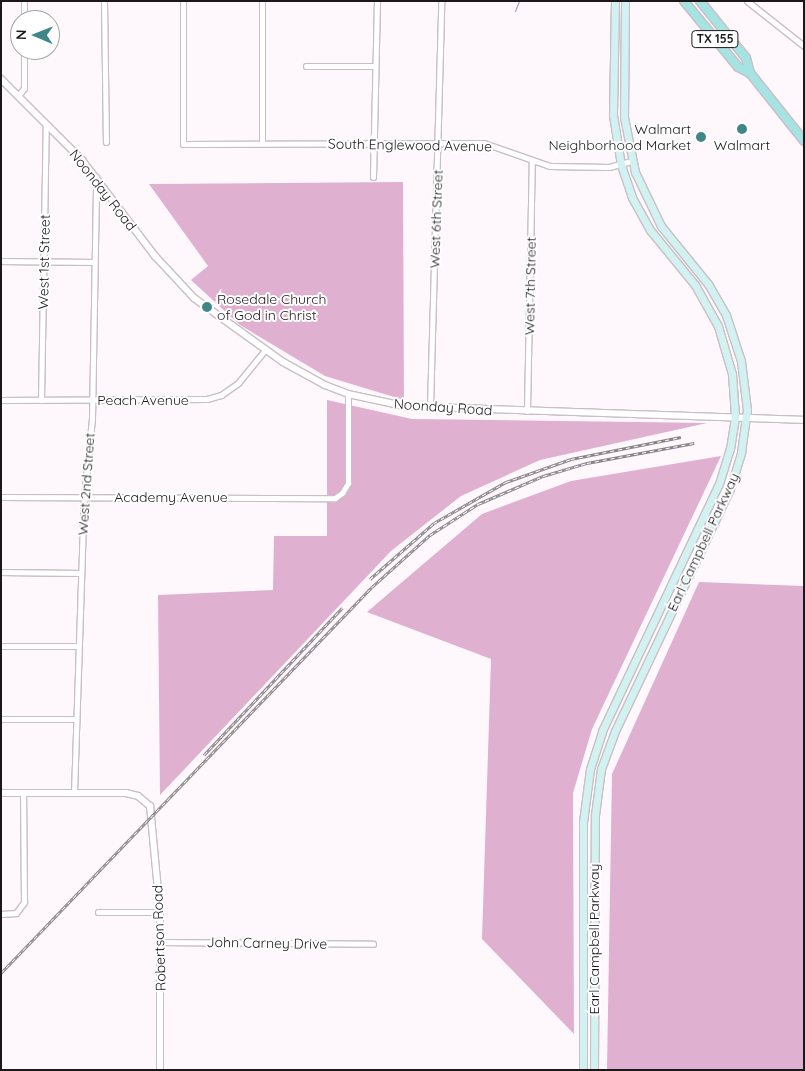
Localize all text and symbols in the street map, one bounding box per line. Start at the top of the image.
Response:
north arrow [10,10,60,60]
text: N [12,29,30,40]
road number: TX 155 [691,30,739,48]
place label: Walmart Neighborhood Market [548,121,691,154]
marker: Walmart [736,123,748,135]
marker: Walmart Neighborhood Market [695,131,707,143]
street label: South Englewood Avenue [328,135,492,155]
place label: Walmart [714,137,770,153]
street label: Noonday Road [66,146,140,234]
street label: West 6th Street [426,169,446,269]
street label: West 1st Street [35,214,53,310]
street label: West 7th Street [521,237,539,335]
place label: Rosedale Church of God in Christ [217,291,326,324]
marker: Rosedale Church of God in Christ [201,301,213,313]
street label: Peach Avenue [97,392,189,408]
street label: Noonday Road [393,395,493,419]
street label: West 2nd Street [74,432,98,536]
street label: Earl Campbell Parkway [663,470,743,614]
street label: Academy Avenue [114,489,228,505]
street label: Earl Campbell Parkway [586,863,602,1015]
street label: Robertson Road [149,885,169,991]
street label: John Carney Drive [206,934,328,952]

